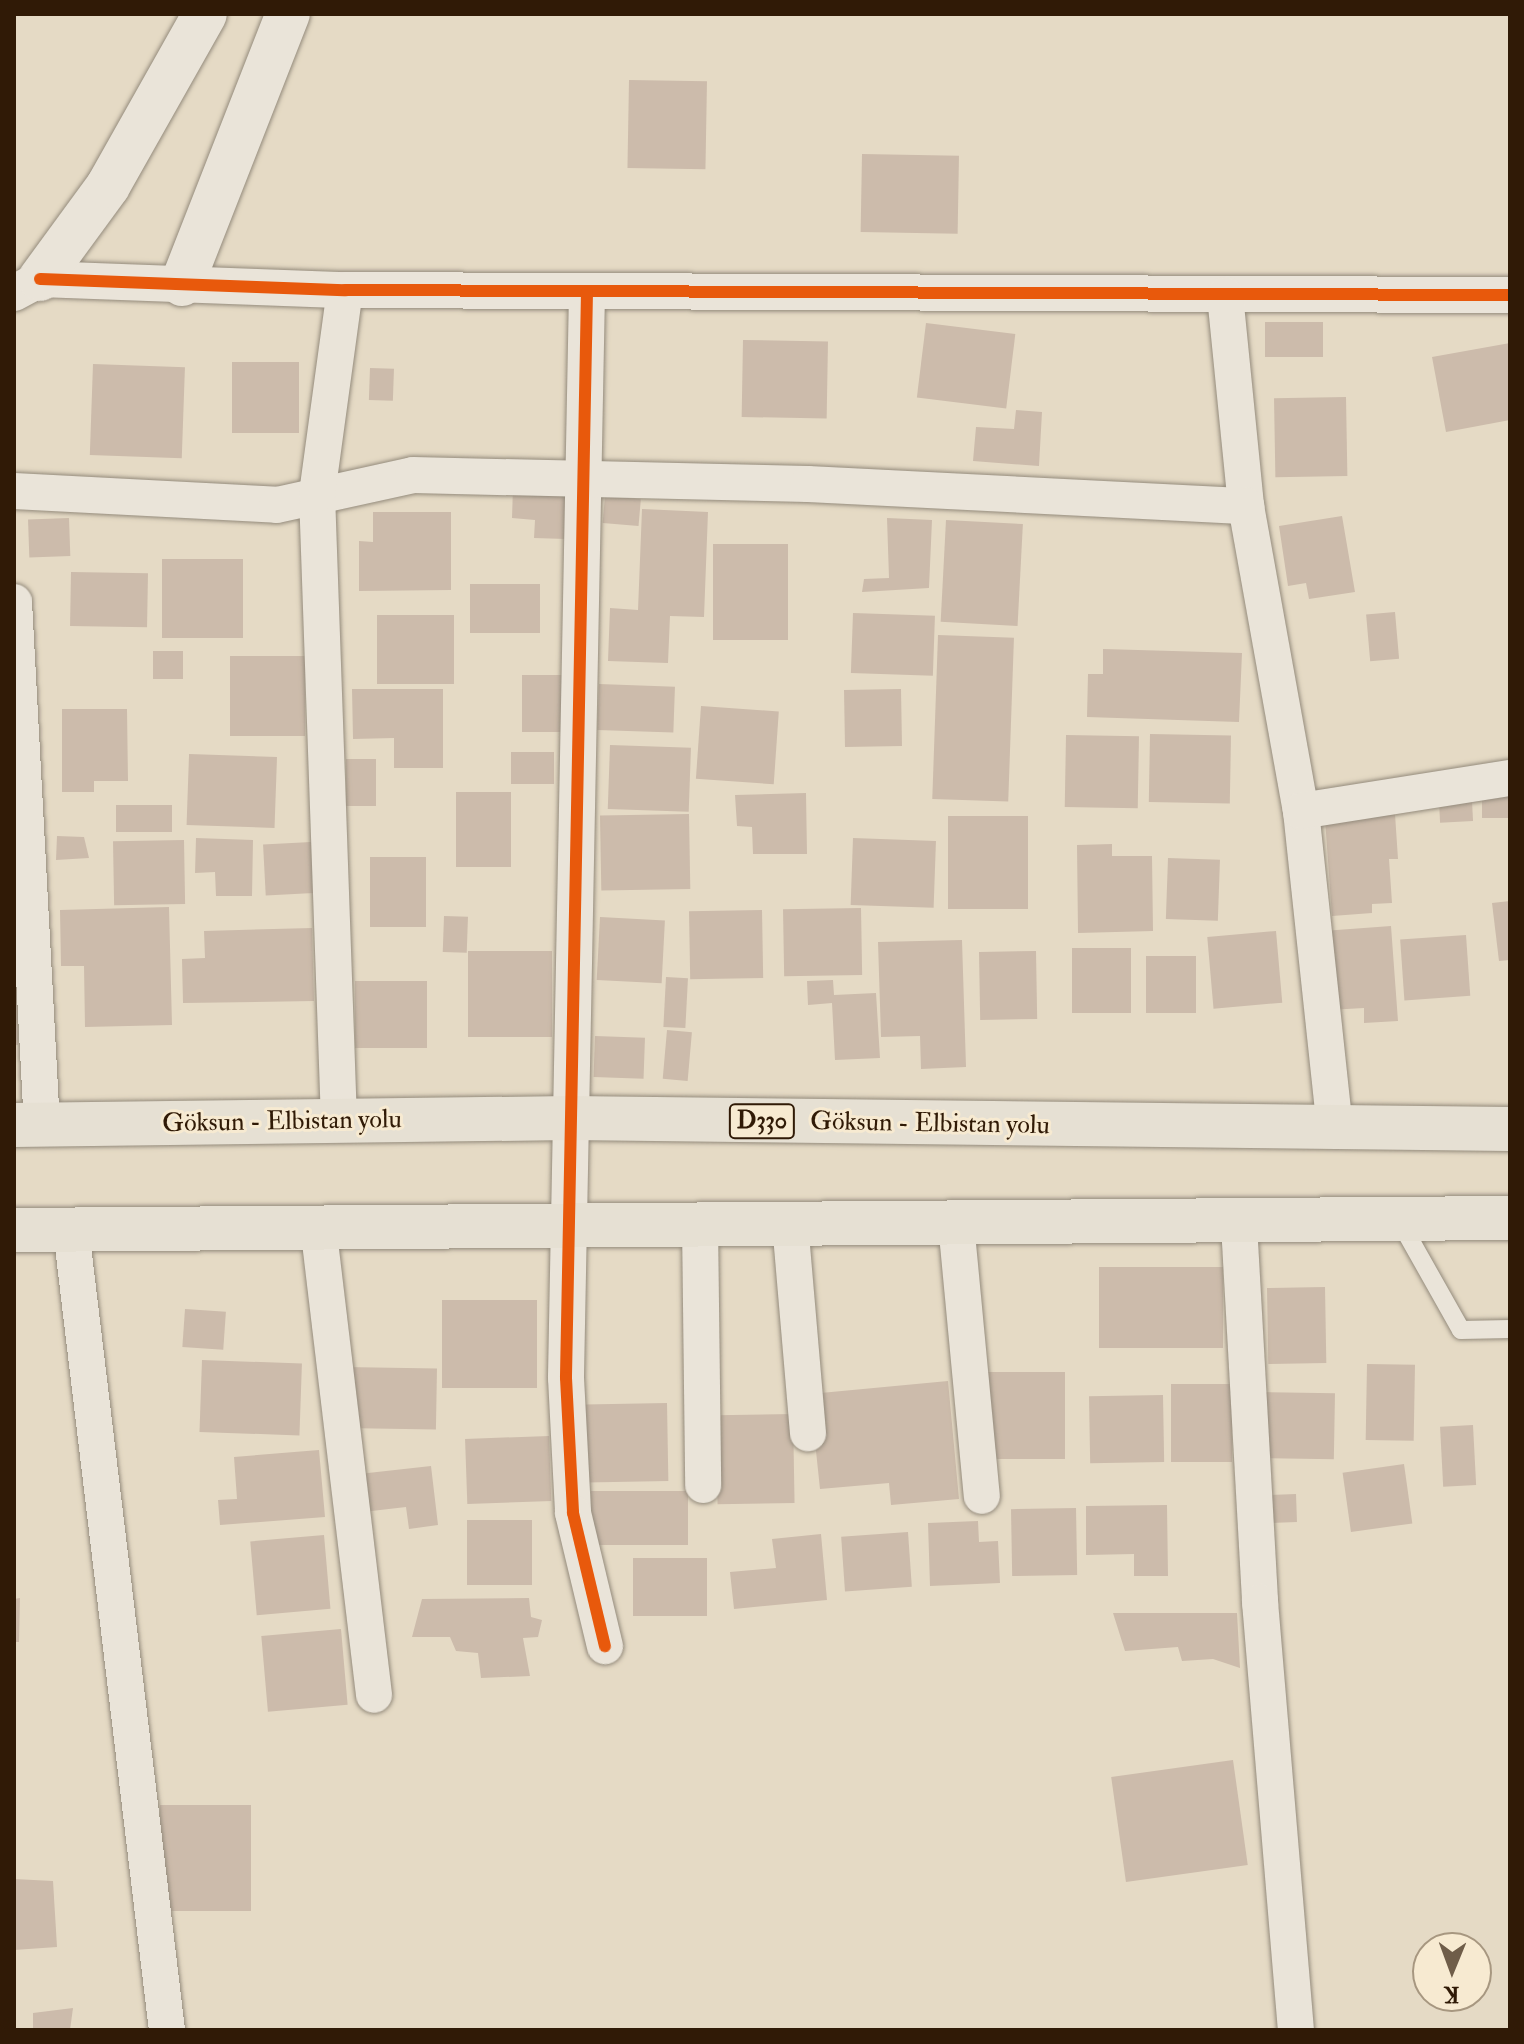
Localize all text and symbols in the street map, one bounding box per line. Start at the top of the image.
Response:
road number: D330 [728,1101,796,1141]
street label: Göksun - Elbistan yolu [162,1104,402,1140]
street label: Göksun - Elbistan yolu [810,1106,1050,1142]
north arrow [1412,1932,1492,2012]
text: K [1444,1980,1460,2008]

